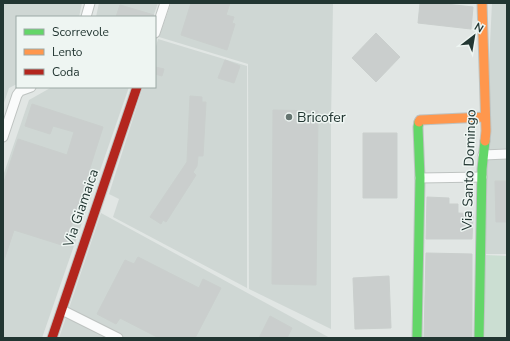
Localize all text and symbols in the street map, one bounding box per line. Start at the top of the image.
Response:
legend [16,16,156,88]
north arrow [454,16,494,56]
text: N [472,19,486,36]
text: Scorrevole [52,24,109,40]
text: Lento [52,44,83,60]
text: Coda [52,64,80,80]
place label: Bricofer [297,108,346,127]
street label: Via Santo Domingo [457,109,481,232]
marker: Bricofer [284,112,294,122]
street label: Via Giamaica [58,166,103,250]

